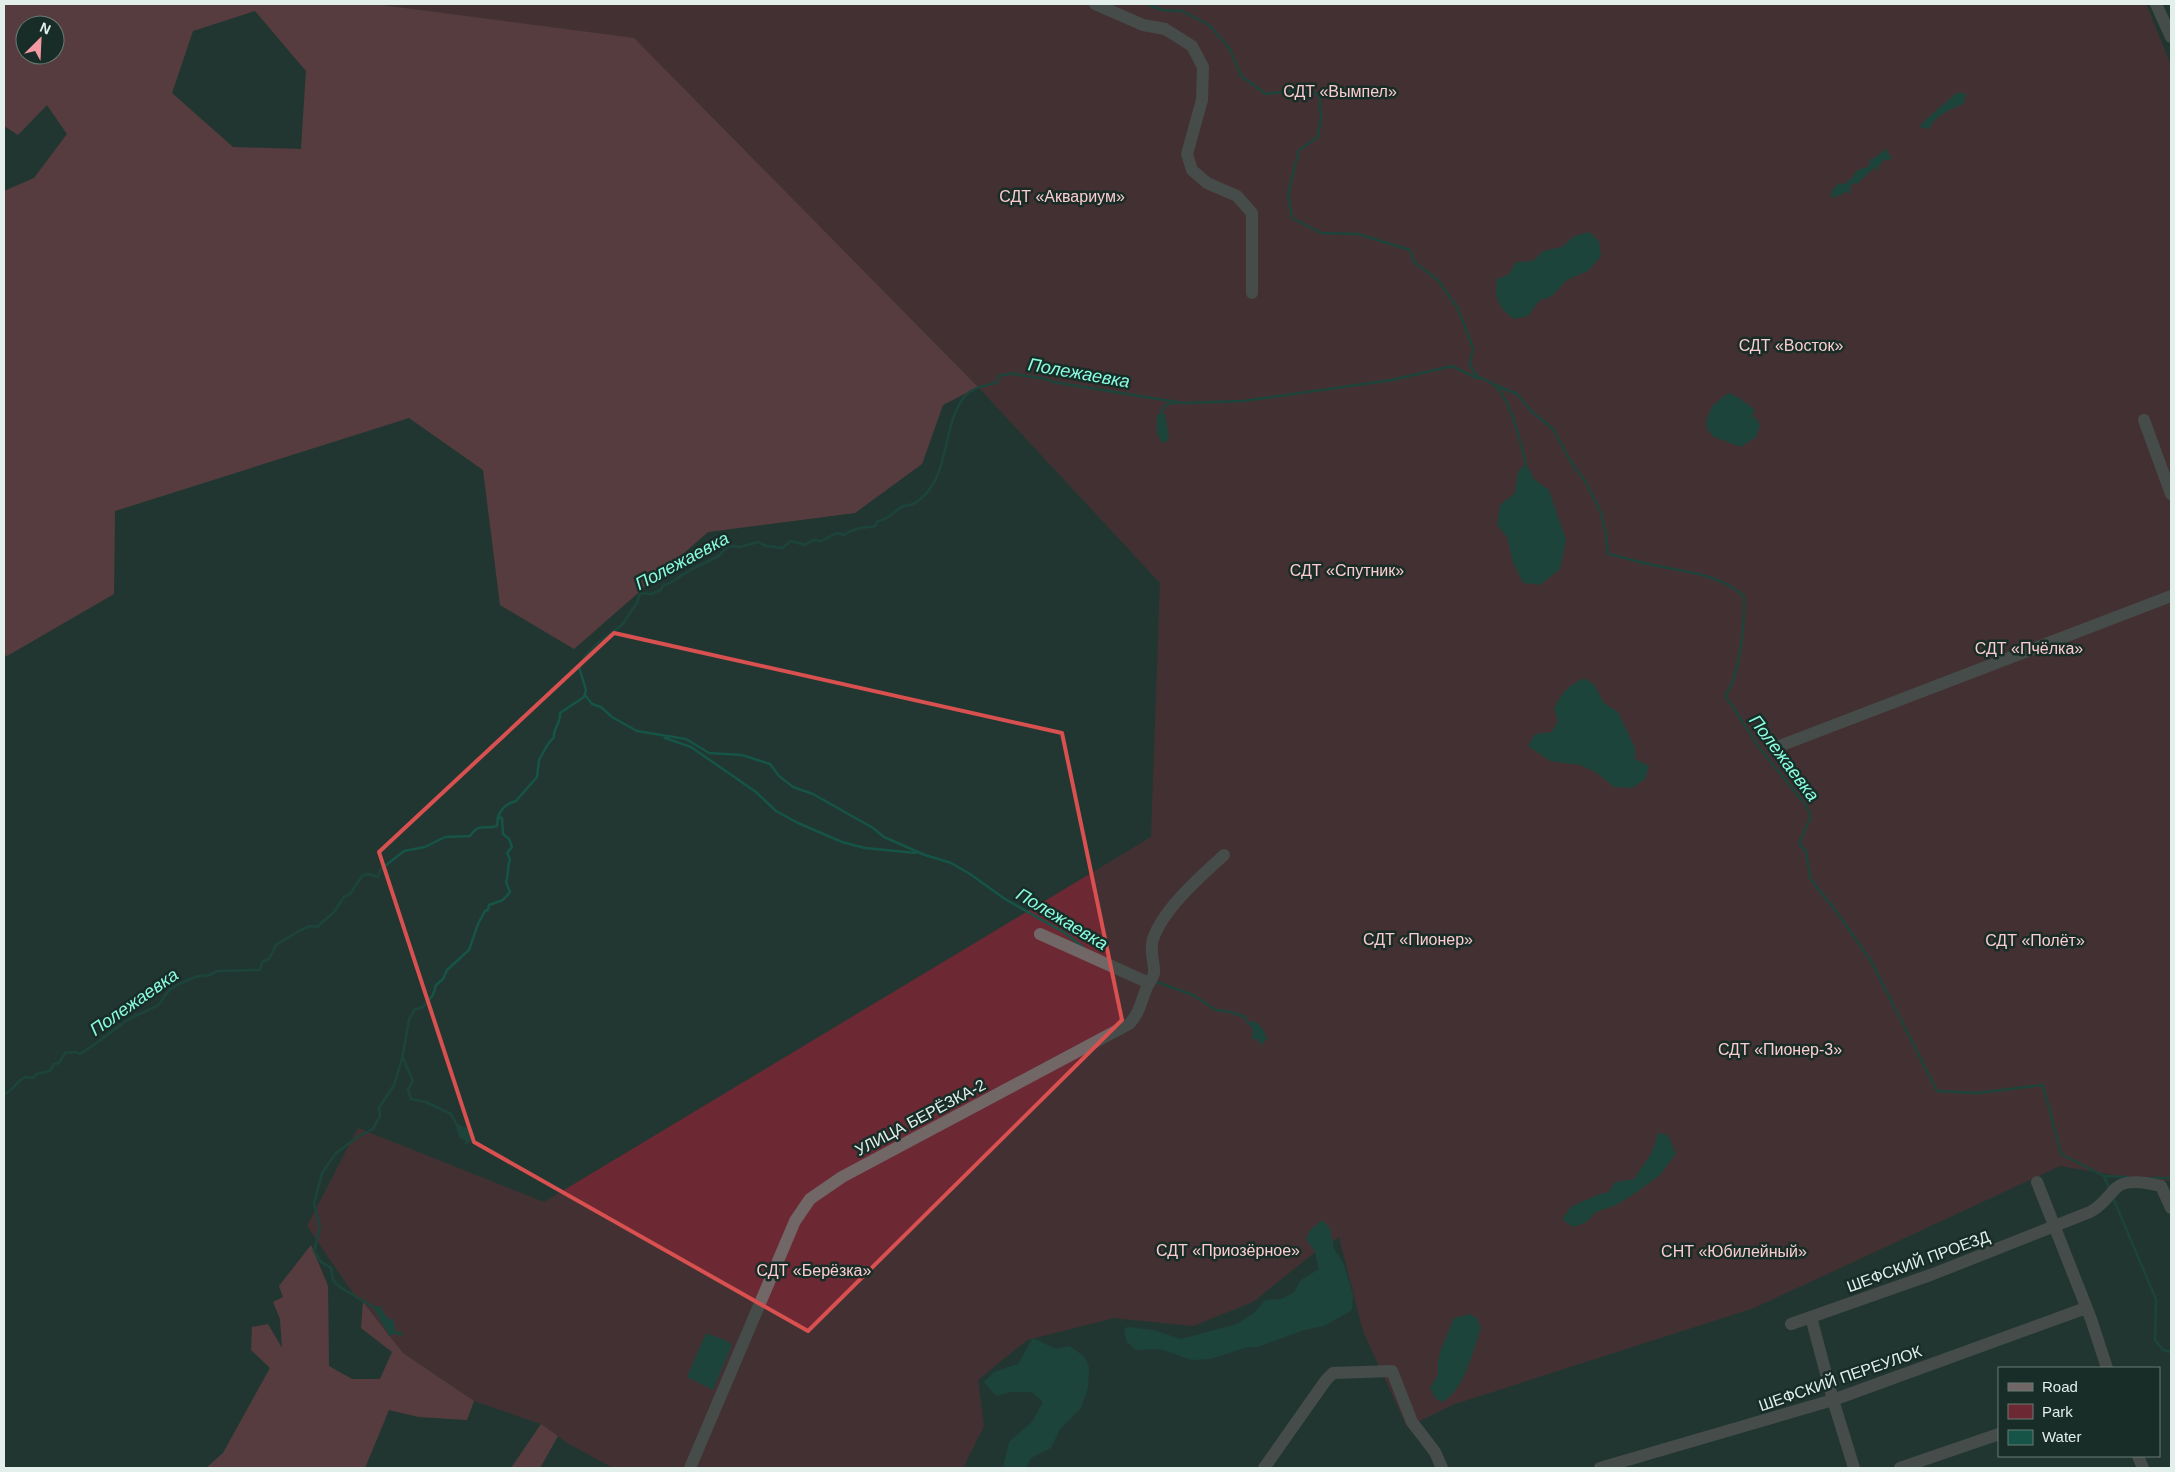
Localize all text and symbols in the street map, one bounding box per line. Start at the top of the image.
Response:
north arrow [15,15,65,65]
text: N [37,19,53,37]
park label: СДТ «Вымпел» [1283,83,1397,100]
park label: СДТ «Аквариум» [999,188,1125,205]
park label: СДТ «Восток» [1739,337,1843,354]
water label: Полежаевка [1027,354,1131,392]
water label: Полежаевка [632,528,732,594]
park label: СДТ «Спутник» [1290,562,1404,579]
park label: СДТ «Пчёлка» [1975,640,2083,657]
water label: Полежаевка [1745,711,1823,805]
water label: Полежаевка [1013,884,1111,954]
park label: СДТ «Пионер» [1363,931,1473,948]
park label: СДТ «Полёт» [1985,932,2085,949]
water label: Полежаевка [86,964,182,1040]
park label: СДТ «Пионер-3» [1718,1041,1842,1058]
street label: УЛИЦА БЕРЁЗКА-2 [852,1076,988,1159]
street label: ШЕФСКИЙ ПРОЕЗД [1844,1227,1992,1295]
park label: СДТ «Приозёрное» [1156,1242,1300,1259]
park label: СНТ «Юбилейный» [1661,1243,1807,1260]
park label: СДТ «Берёзка» [757,1262,872,1279]
street label: ШЕФСКИЙ ПЕРЕУЛОК [1756,1341,1925,1414]
legend [1998,1367,2160,1457]
text: Road [2042,1378,2078,1395]
text: Park [2042,1403,2073,1420]
text: Water [2042,1428,2081,1445]

